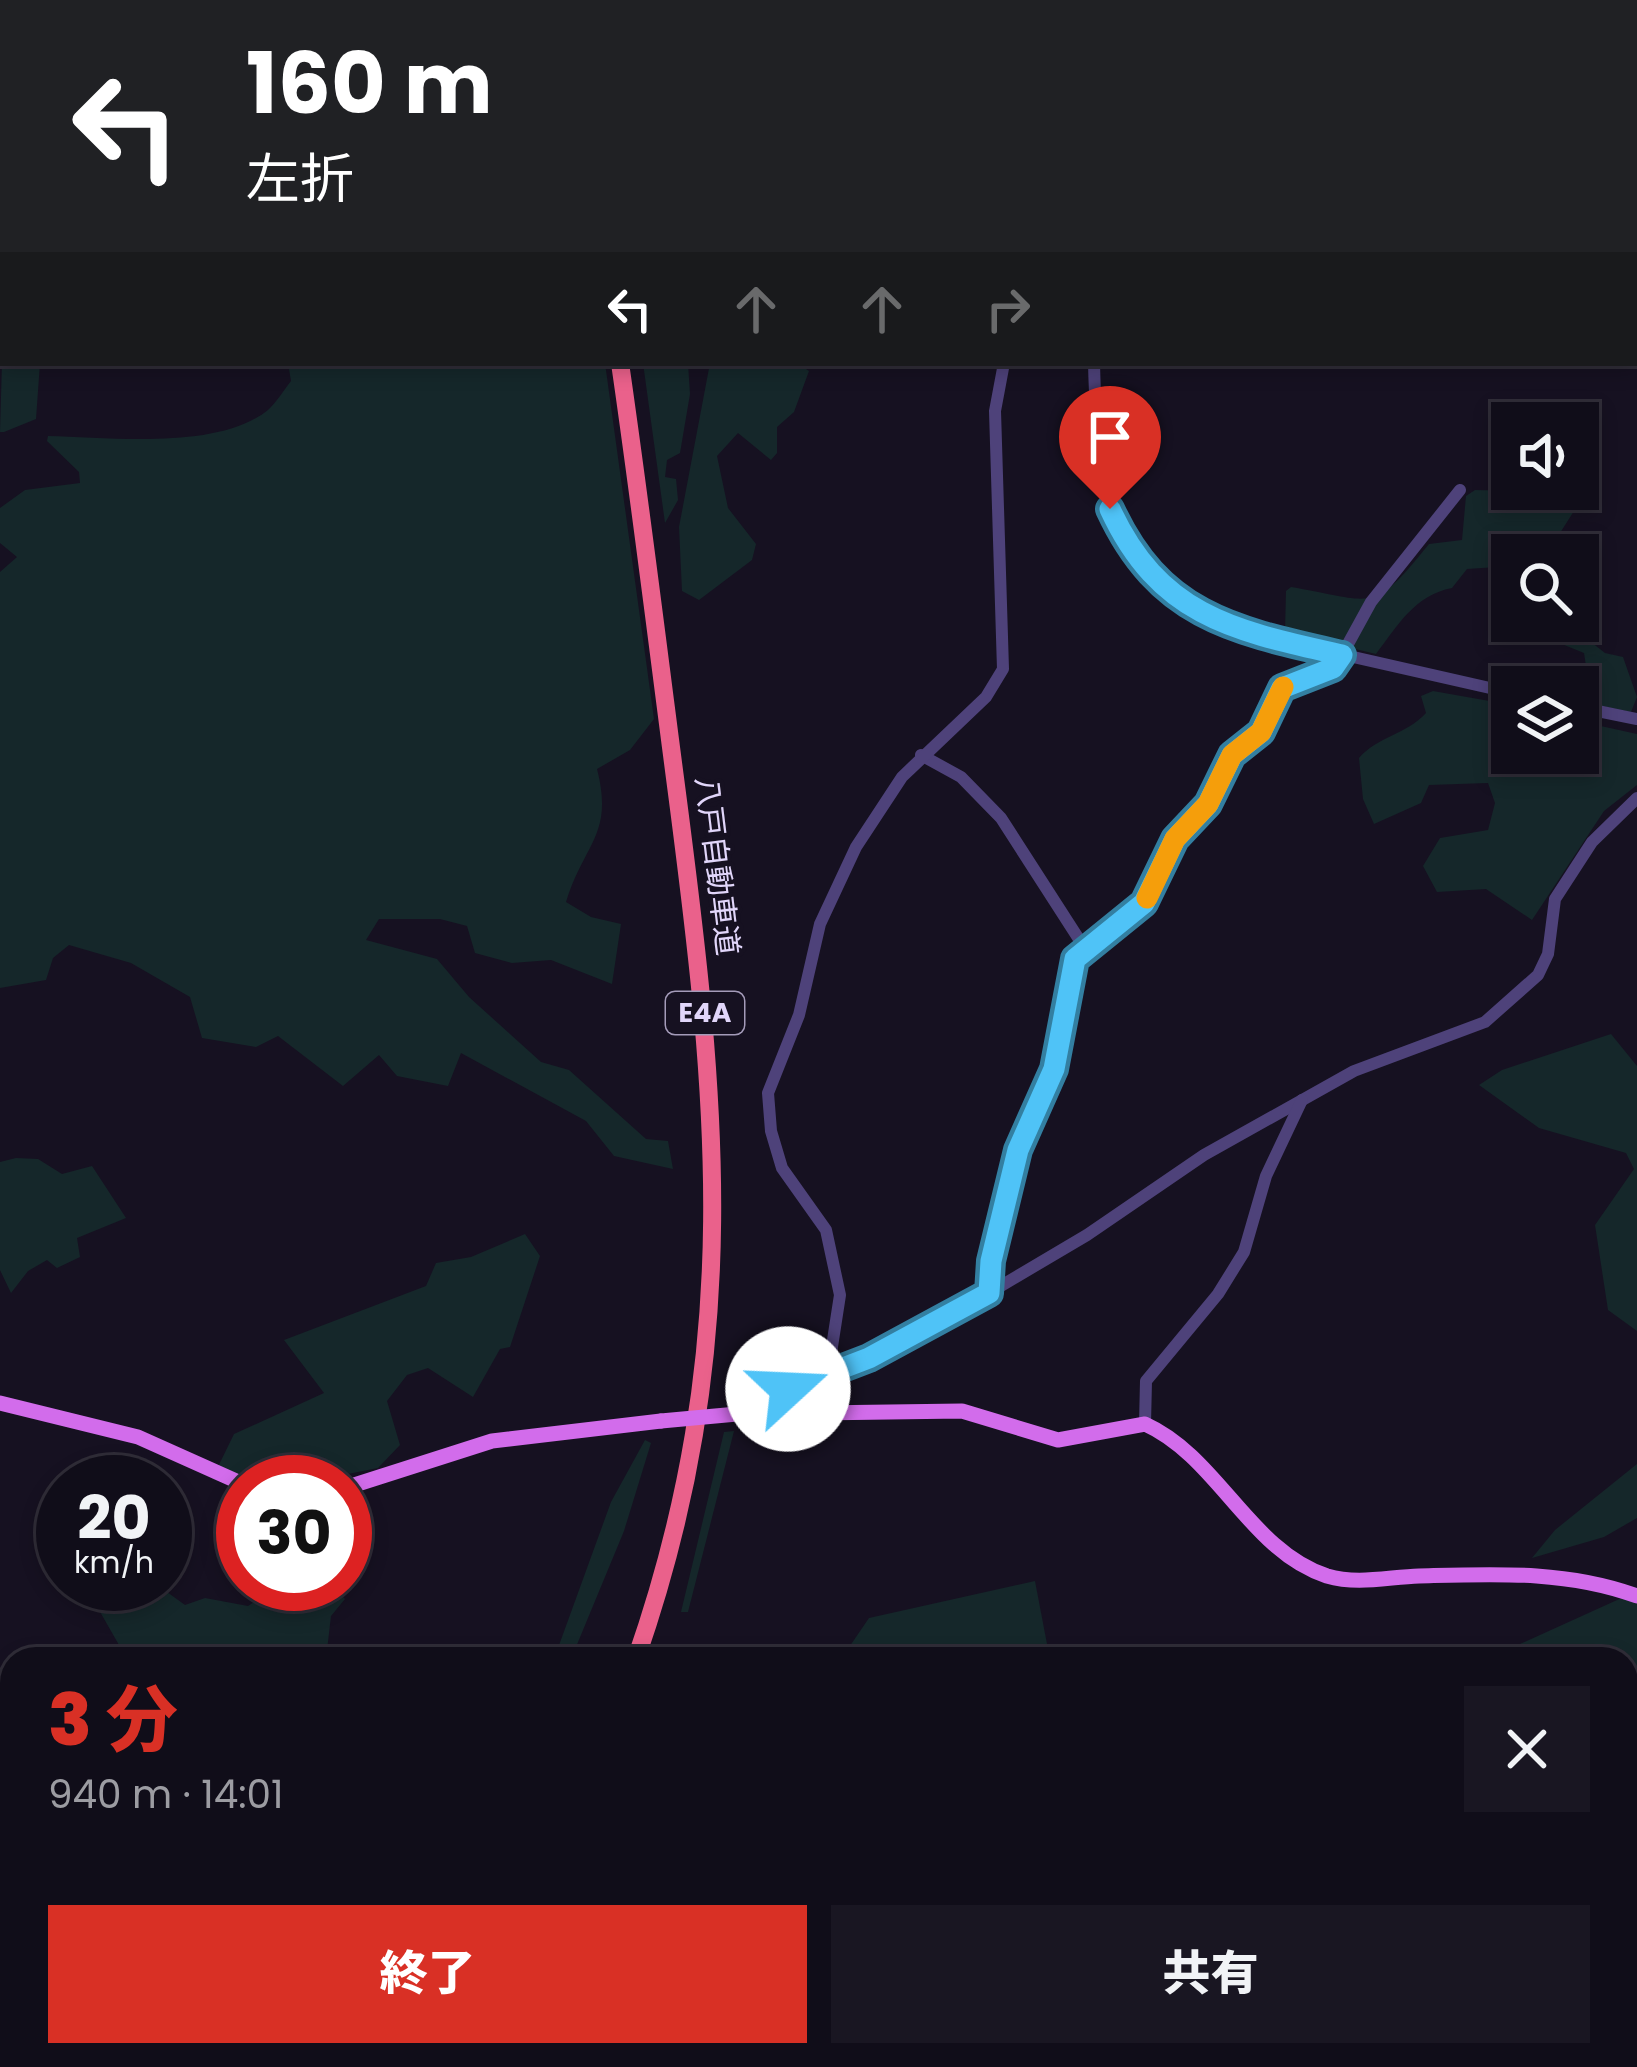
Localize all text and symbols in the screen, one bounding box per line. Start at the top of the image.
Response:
text: 160 m [246,25,493,142]
icon: left [48,48,204,204]
text: 左折 [246,141,354,217]
icon: left [597,276,663,342]
icon: ahead [723,276,789,342]
icon: ahead [849,276,915,342]
icon: right [975,276,1041,342]
pin [1059,386,1161,509]
map controls [1491,402,1599,774]
button: sound [1491,402,1599,510]
icon: arrive [1077,404,1143,470]
button: search [1491,534,1599,642]
button: layers [1491,666,1599,774]
street label: 八戸自動車道 [685,774,750,958]
road number: E4A [666,992,744,1034]
position arrow [725,1326,851,1452]
speed limit sign: 30 [216,1455,372,1611]
text: 20 [77,1476,151,1560]
text: km/h [74,1541,154,1584]
text: 3 分 [48,1669,178,1770]
button: close [1464,1686,1590,1812]
text: 940 m · 14:01 [48,1767,284,1822]
button: 終了 [48,1905,807,2043]
button: 共有 [831,1905,1590,2043]

